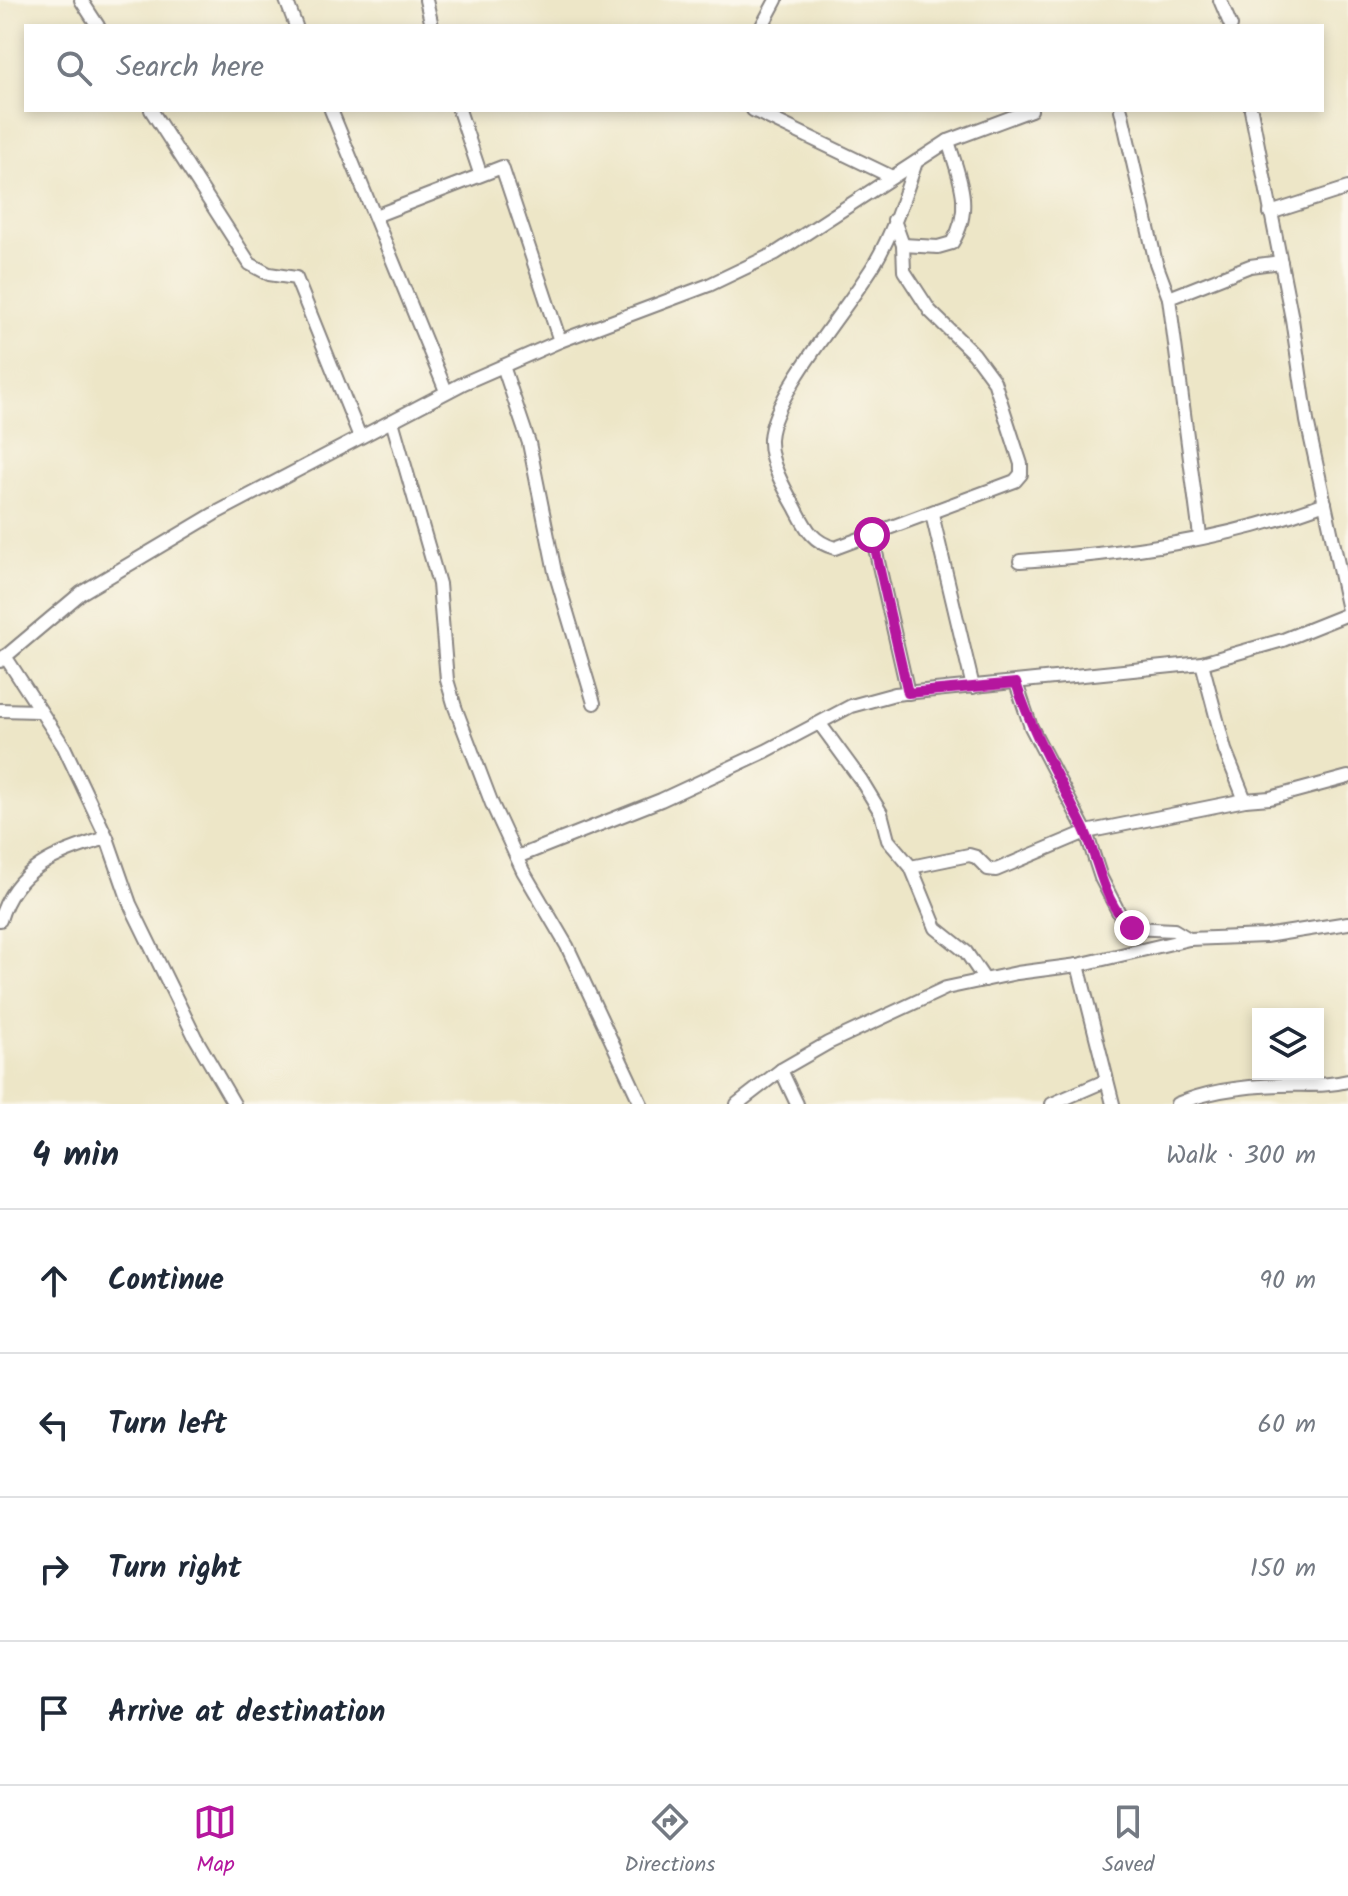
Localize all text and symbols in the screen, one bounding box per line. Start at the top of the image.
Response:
search box [24,24,1324,112]
text: Search here [116,44,264,92]
icon: search [52,46,96,90]
route start [854,517,890,553]
route end [1114,910,1150,946]
map controls [1252,1008,1324,1080]
button: layers [1252,1008,1324,1080]
text: 4 min [32,1129,119,1183]
text: Walk · 300 m [1166,1135,1316,1177]
text: Continue [108,1257,224,1305]
icon: ahead [32,1259,76,1303]
text: 90 m [1259,1260,1316,1302]
text: Turn left [108,1401,227,1449]
icon: left [32,1403,76,1447]
text: 60 m [1257,1404,1316,1446]
text: Turn right [108,1545,241,1593]
icon: right [32,1547,76,1591]
text: 150 m [1250,1548,1316,1590]
text: Arrive at destination [108,1689,385,1737]
icon: arrive [32,1691,76,1735]
tab: Map [193,1800,237,1883]
tab: Directions [624,1800,716,1883]
tab: Saved [1102,1800,1155,1883]

